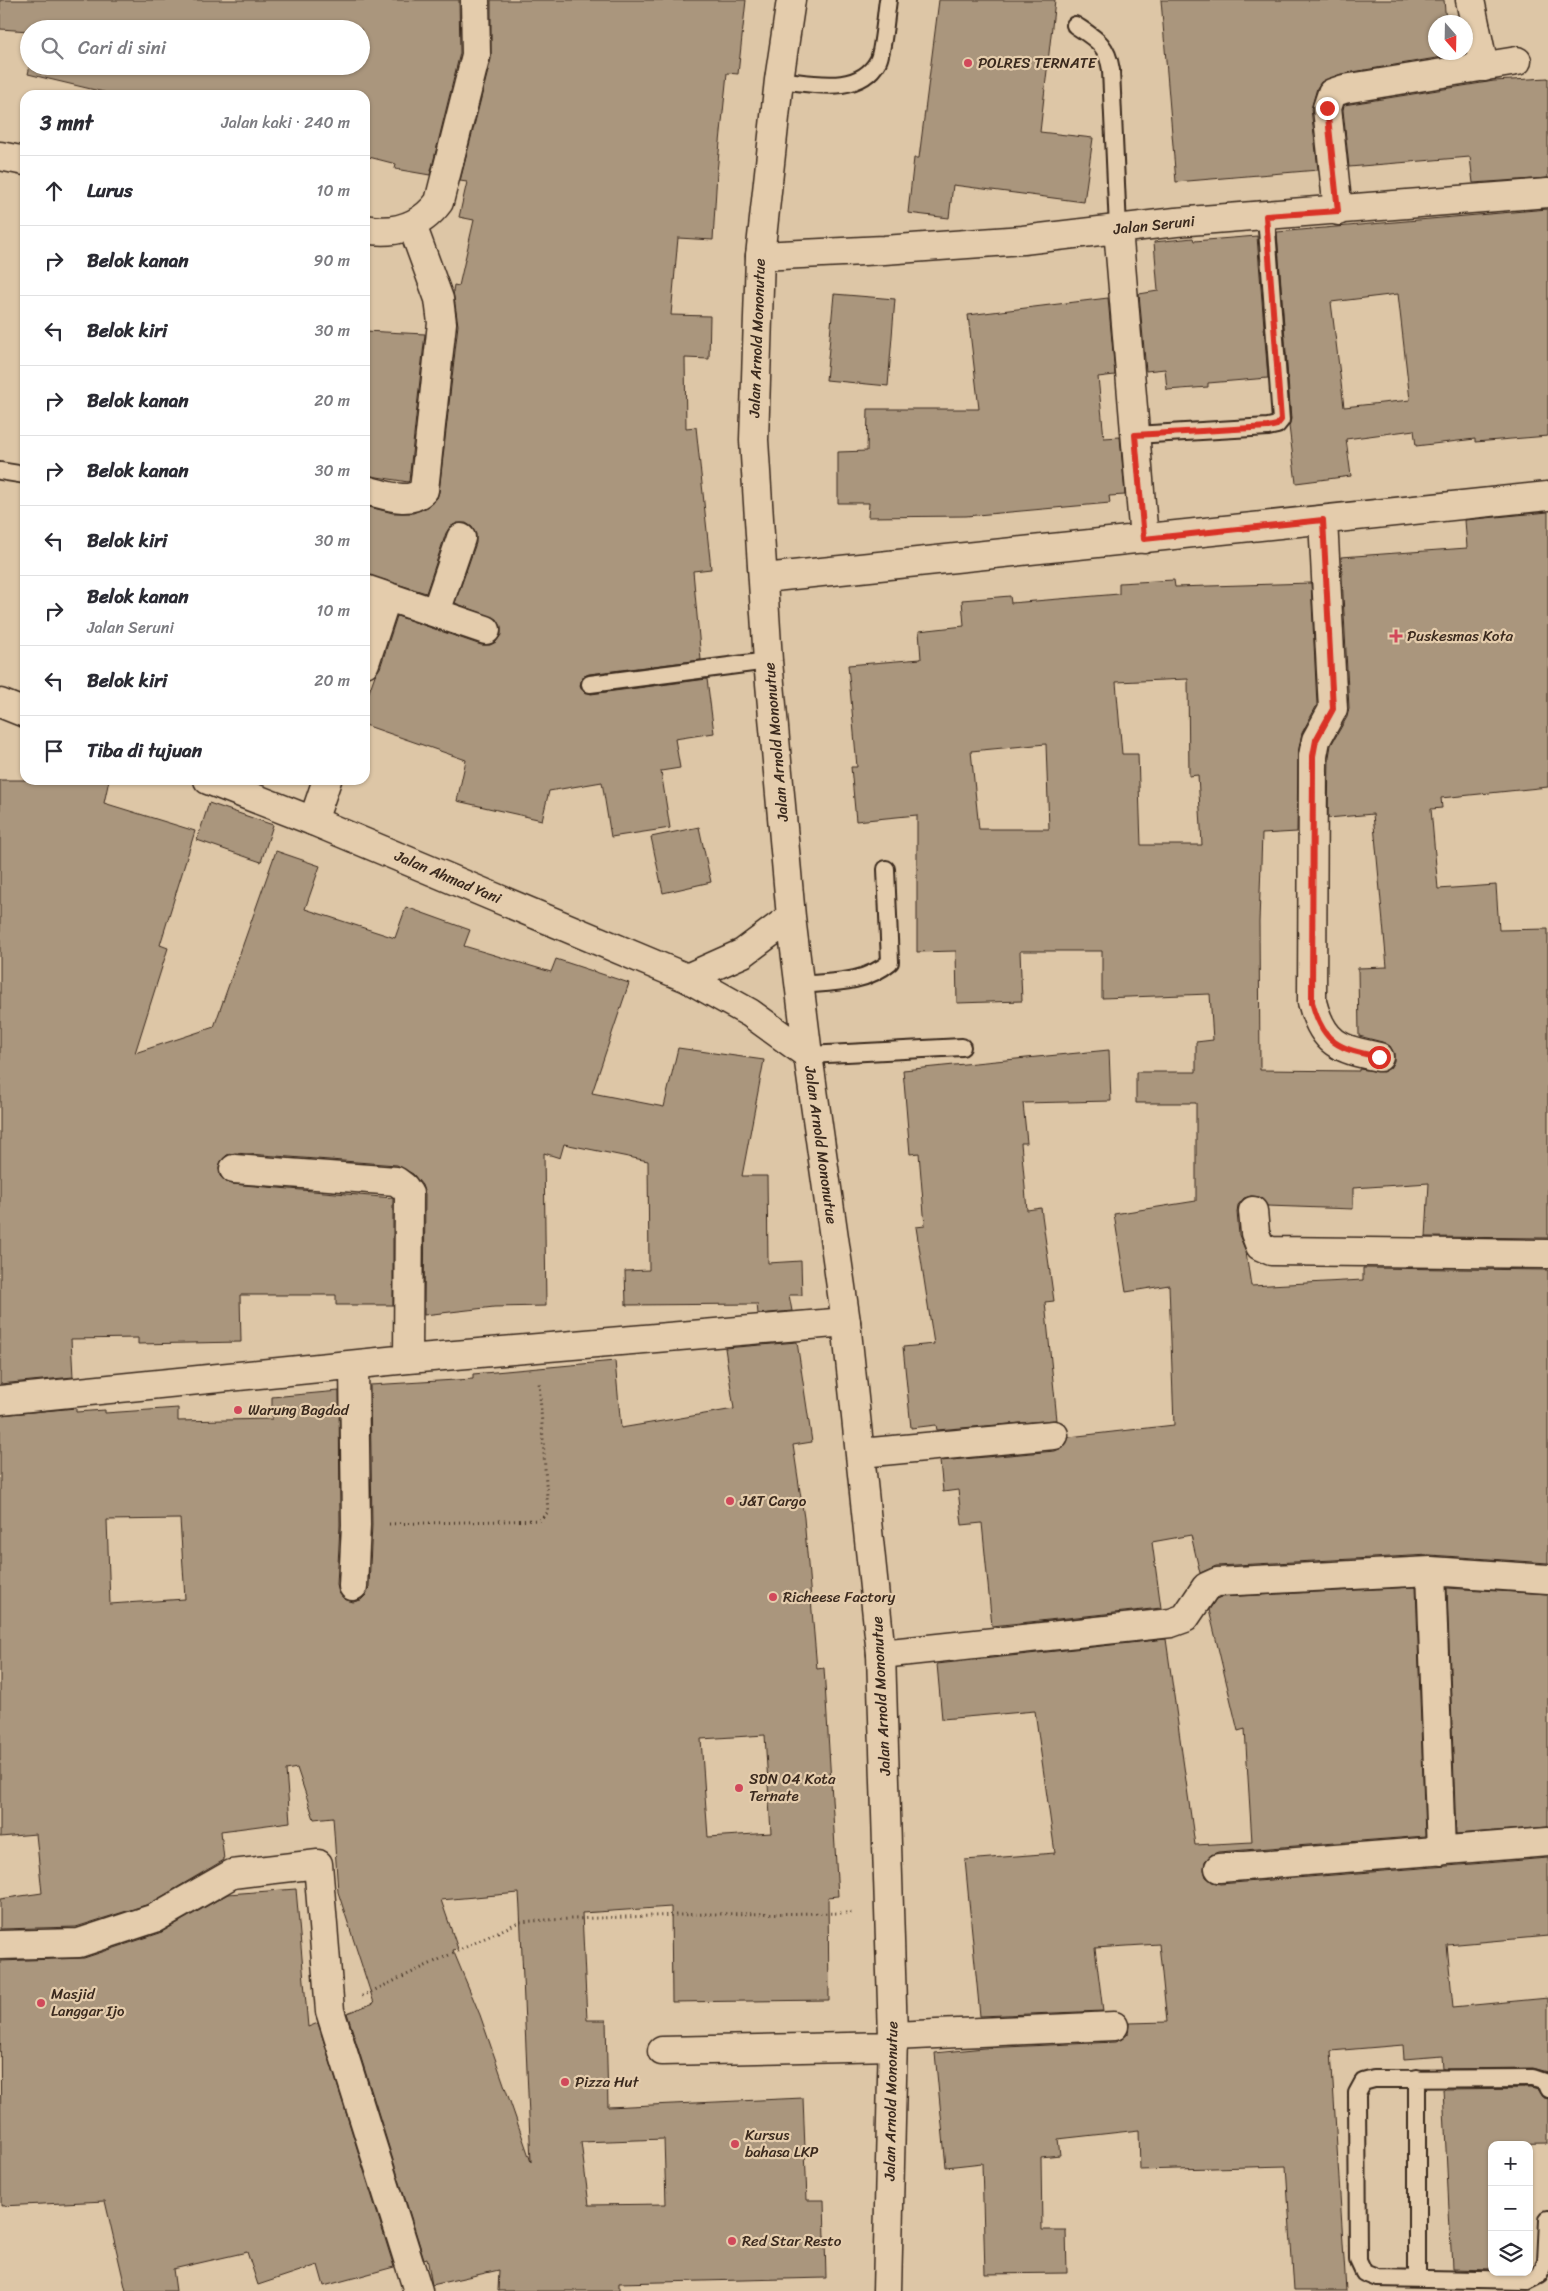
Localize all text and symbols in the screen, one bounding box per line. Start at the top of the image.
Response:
north arrow [1428,15,1473,60]
search box [20,20,370,75]
text: Cari di sini [78,31,166,64]
icon: search [38,34,66,62]
place label: POLRES TERNATE [978,50,1098,76]
marker: POLRES TERNATE [962,57,974,69]
route end [1316,97,1339,120]
text: 3 mnt [40,104,93,142]
text: Jalan kaki · 240 m [221,108,350,137]
text: Lurus [87,174,133,207]
text: 10 m [317,176,350,205]
icon: ahead [40,177,68,205]
street label: Jalan Seruni [1111,208,1197,242]
text: Belok kanan [87,244,189,277]
text: 90 m [314,246,350,275]
icon: right [40,247,68,275]
street label: Jalan Arnold Mononutue [741,258,773,419]
text: Belok kiri [87,314,167,347]
text: 30 m [315,316,350,345]
icon: left [40,317,68,345]
text: Belok kanan [87,384,189,417]
text: 20 m [314,386,350,415]
icon: right [40,387,68,415]
text: Belok kanan [87,454,189,487]
text: 30 m [315,456,350,485]
icon: right [40,457,68,485]
text: Belok kiri [87,524,167,557]
text: 30 m [315,526,350,555]
icon: left [40,527,68,555]
text: Belok kanan [87,580,189,613]
text: 10 m [317,596,350,625]
icon: right [40,597,68,625]
text: Jalan Seruni [87,613,174,642]
place label: Puskesmas Kota [1407,623,1514,649]
marker: Puskesmas Kota [1389,629,1403,643]
street label: Jalan Arnold Mononutue [756,661,796,824]
text: Belok kiri [87,664,167,697]
text: 20 m [314,666,350,695]
icon: left [40,667,68,695]
text: Tiba di tujuan [87,734,202,767]
icon: arrive [40,737,68,765]
street label: Jalan Ahmad Yani [390,842,506,911]
route start [1368,1046,1391,1069]
street label: Jalan Arnold Mononutue [797,1063,845,1226]
place label: Warung Bagdad [248,1397,350,1423]
marker: Warung Bagdad [232,1404,244,1416]
place label: J&T Cargo [739,1488,807,1514]
marker: J&T Cargo [724,1495,736,1507]
place label: Richeese Factory [783,1584,896,1610]
marker: Richeese Factory [767,1591,779,1603]
street label: Jalan Arnold Mononutue [864,1615,898,1777]
place label: SDN 04 Kota Ternate [749,1766,836,1809]
marker: SDN 04 Kota Ternate [733,1782,745,1794]
place label: Masjid Langgar Ijo [51,1981,125,2024]
marker: Masjid Langgar Ijo [35,1997,47,2009]
street label: Jalan Arnold Mononutue [877,2021,905,2182]
place label: Pizza Hut [575,2069,640,2095]
marker: Pizza Hut [559,2076,571,2088]
place label: Kursus bahasa LKP [745,2122,819,2165]
marker: Kursus bahasa LKP [729,2138,741,2150]
map controls [1488,2141,1533,2276]
button: + [1488,2141,1533,2186]
button: − [1488,2186,1533,2231]
place label: Red Star Resto [742,2228,842,2254]
button: layers [1488,2231,1533,2276]
marker: Red Star Resto [726,2235,738,2247]

